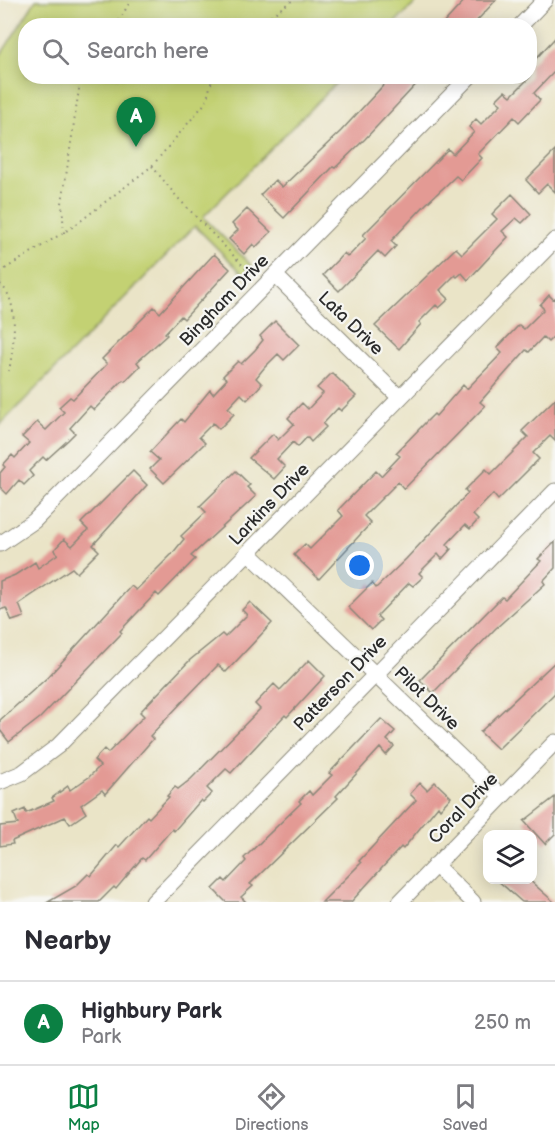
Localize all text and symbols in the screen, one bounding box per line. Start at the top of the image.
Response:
search box [18,18,537,84]
icon: search [39,35,72,68]
text: Search here [87,38,209,65]
pin: A [116,98,156,147]
street label: Bingham Drive [175,250,274,351]
street label: Lata Drive [314,287,388,360]
street label: Larkins Drive [225,459,314,550]
your location [345,551,374,580]
street label: Patterson Drive [289,631,392,736]
street label: Pilot Drive [390,662,464,735]
street label: Coral Drive [424,768,503,848]
map controls [483,830,537,884]
button: layers [483,830,537,884]
text: Nearby [24,926,111,957]
text: Highbury Park [81,998,222,1025]
text: A [37,1011,50,1035]
text: 250 m [474,1011,531,1035]
text: Park [81,1025,121,1049]
tab: Map [67,1080,100,1135]
tab: Directions [235,1080,308,1135]
tab: Saved [443,1080,488,1135]

